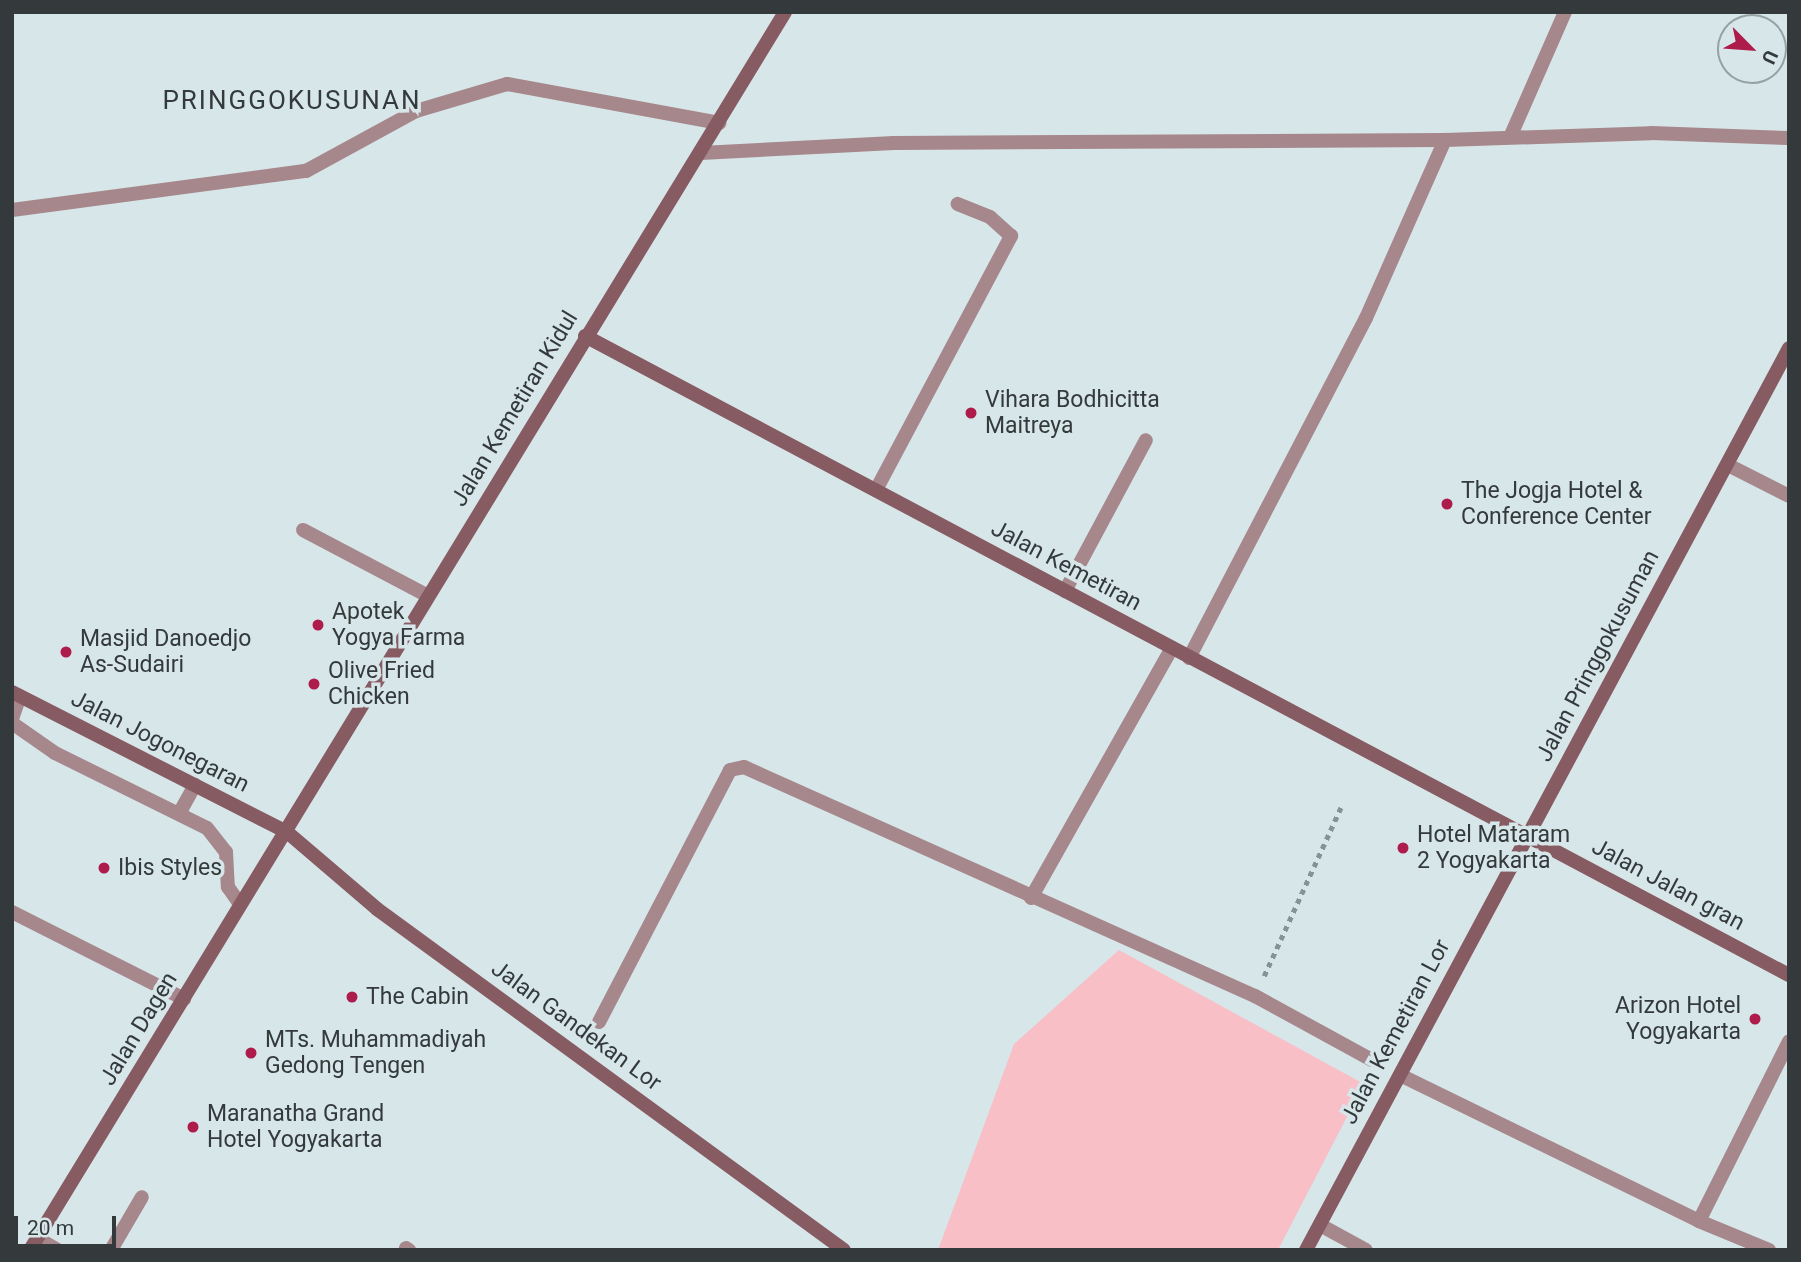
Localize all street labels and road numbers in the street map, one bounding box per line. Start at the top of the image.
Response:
street label: Jalan Kemetiran Kidul [446,306,584,512]
street label: Jalan Kemetiran [986,515,1146,617]
street label: Jalan Pringgokusuman [1531,546,1665,766]
street label: Jalan Jogonegaran [66,685,254,799]
street label: Jalan Jalan gran [1587,833,1749,937]
street label: Jalan Kemetiran Lor [1336,935,1456,1129]
street label: Jalan Gandekan Lor [486,955,666,1097]
street label: Jalan Dagen [94,967,184,1091]

